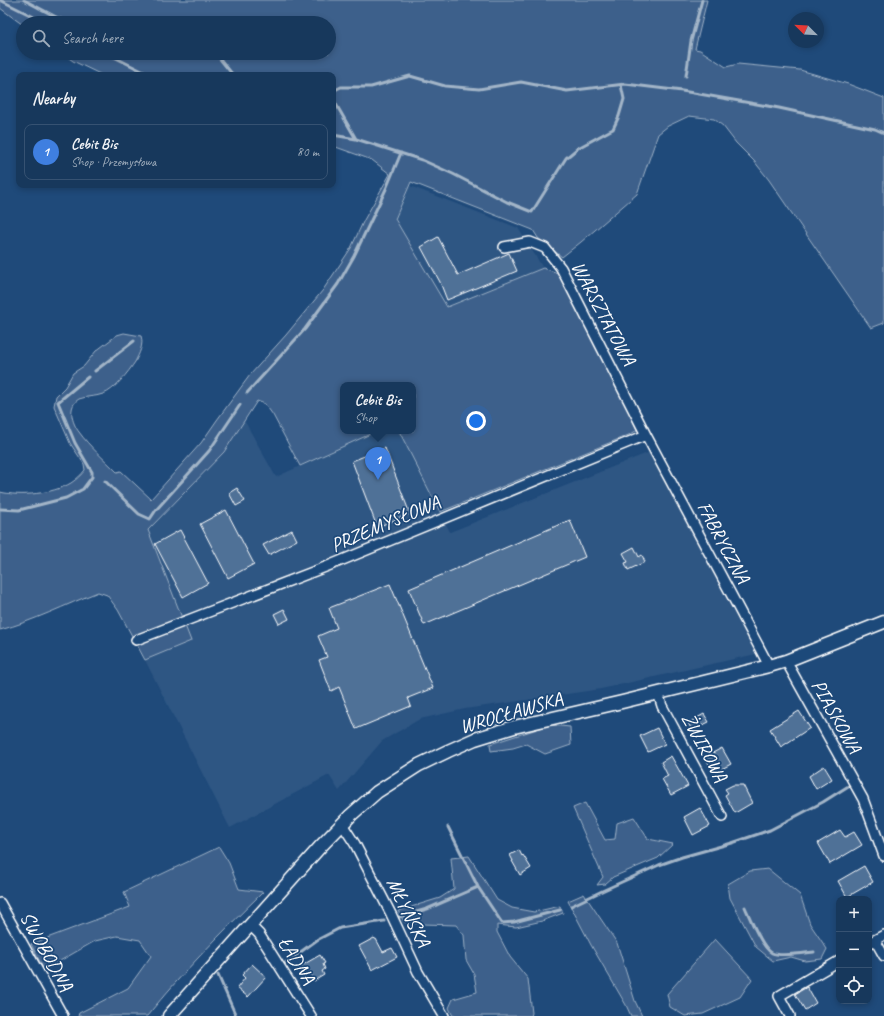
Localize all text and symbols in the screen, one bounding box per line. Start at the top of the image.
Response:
north arrow [788,12,824,48]
search box [16,16,336,60]
icon: search [30,27,52,49]
text: Search here [62,29,123,48]
text: Nearby [32,88,75,109]
text: Cebit Bis [71,135,117,154]
text: 1 [43,144,49,160]
text: 80 m [297,144,319,160]
text: Shop · Przemysłowa [71,154,156,170]
street label: WARSZTATOWA [566,257,642,370]
popup [340,382,416,434]
text: Cebit Bis [355,391,401,410]
text: Shop [355,410,377,426]
your location [466,411,486,431]
pin: 1 [365,447,391,480]
street label: PRZEMYSŁOWA [327,489,445,558]
street label: FABRYCZNA [692,497,756,588]
street label: PIASKOWA [806,675,867,758]
street label: WROCŁAWSKA [457,686,566,739]
street label: ŻWIROWA [676,708,734,787]
street label: MŁYŃSKA [381,873,436,952]
map controls [836,896,872,1004]
button: + [836,896,872,932]
street label: SWOBODNA [15,907,79,996]
street label: ŁADNA [272,932,321,990]
button: − [836,932,872,968]
button: locate [836,968,872,1004]

